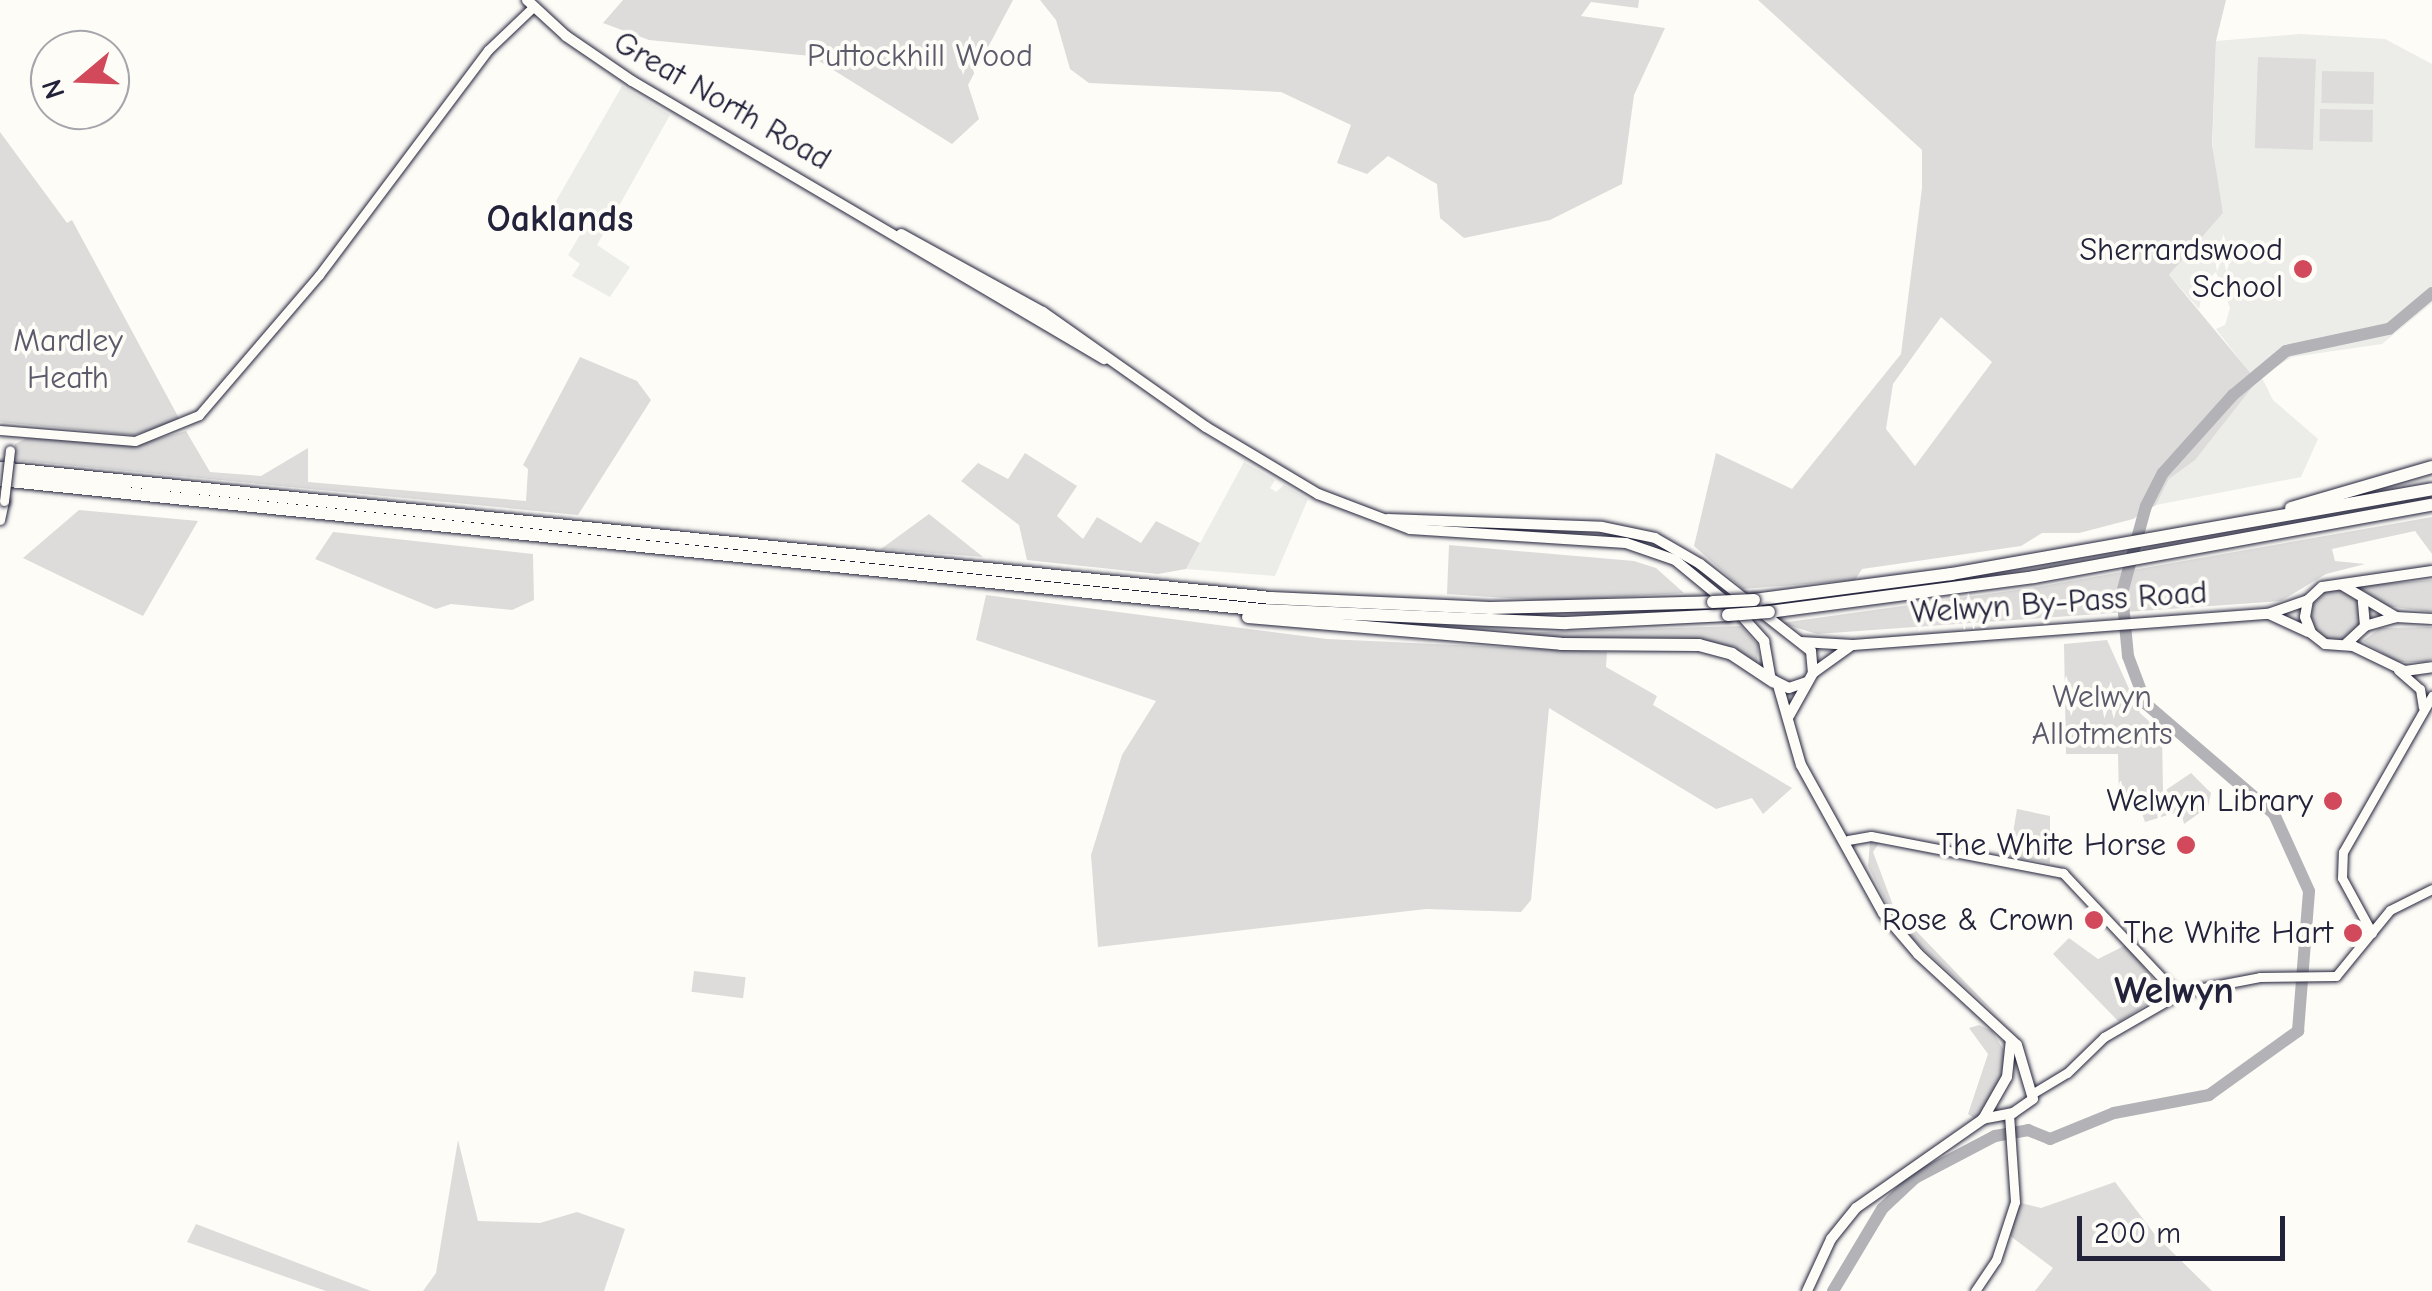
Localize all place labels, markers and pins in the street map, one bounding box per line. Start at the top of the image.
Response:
place label: Sherrardswood School [2079,232,2283,307]
marker: Sherrardswood School [2292,258,2314,280]
place label: Welwyn Library [2107,782,2313,820]
marker: Welwyn Library [2322,790,2344,812]
place label: The White Horse [1936,826,2166,864]
marker: The White Horse [2175,834,2197,856]
place label: Rose & Crown [1882,901,2074,939]
marker: Rose & Crown [2083,909,2105,931]
place label: The White Hart [2124,914,2333,952]
marker: The White Hart [2342,922,2364,944]

